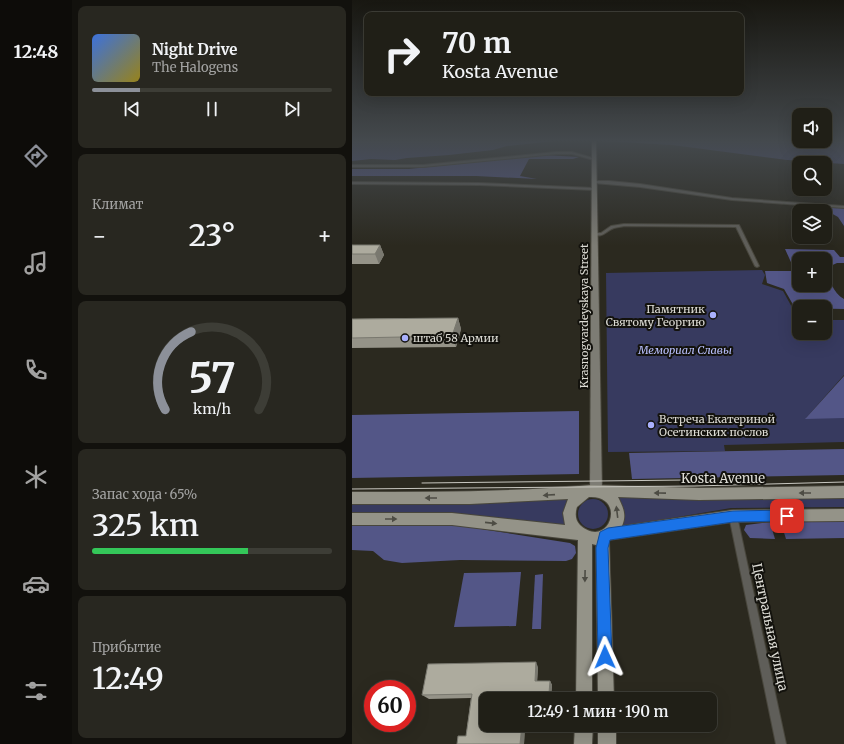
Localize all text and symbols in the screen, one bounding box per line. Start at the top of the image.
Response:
text: 70 m [442,25,511,61]
icon: right [376,28,428,80]
text: 12:48 [13,40,59,63]
text: Night Drive [152,40,237,59]
text: The Halogens [152,59,238,76]
text: Kosta Avenue [442,60,558,83]
icon: previous [121,98,143,120]
icon: pause [201,98,223,120]
icon: next [281,98,303,120]
map controls [792,108,832,340]
button: sound [792,108,832,148]
icon: directions [22,142,50,170]
button: search [792,156,832,196]
text: Климат [92,196,143,213]
button: layers [792,204,832,244]
text: 23° [188,216,236,254]
text: − [92,222,107,250]
text: + [317,222,332,250]
street label: Krasnogvardeyskaya Street [577,243,591,388]
icon: music [22,249,50,277]
button: + [792,252,832,292]
button: − [792,300,832,340]
place label: Памятник Святому Георгию [606,302,705,329]
marker: Памятник Святому Георгию [708,310,718,320]
place label: штаб 58 Армии [413,331,499,345]
marker: штаб 58 Армии [400,333,410,343]
park label: Мемориал Славы [637,343,732,357]
text: 57 [188,352,236,404]
icon: phone [22,356,50,384]
text: km/h [193,400,231,418]
place label: Встреча Екатериной Осетинских послов [659,412,775,439]
marker: Встреча Екатериной Осетинских послов [646,420,656,430]
icon: climate [22,463,50,491]
street label: Kosta Avenue [681,470,765,487]
text: Запас хода · 65% [92,486,197,503]
one-way arrow [653,490,666,496]
one-way arrow [798,490,811,496]
one-way arrow [543,491,555,498]
one-way arrow [424,495,437,501]
pin [770,499,804,533]
one-way arrow [614,505,620,518]
icon: arrive [776,505,798,527]
text: 325 km [92,506,199,544]
one-way arrow [385,516,398,522]
one-way arrow [485,520,497,526]
street label: Центральная улица [748,561,792,693]
icon: car [22,570,50,598]
one-way arrow [582,570,589,582]
position arrow [584,636,626,678]
text: Прибытие [92,639,161,656]
text: 12:49 [92,659,164,697]
icon: filters [22,677,50,705]
speed limit sign: 60 [364,680,416,732]
text: 12:49 · 1 мин · 190 m [527,702,669,721]

